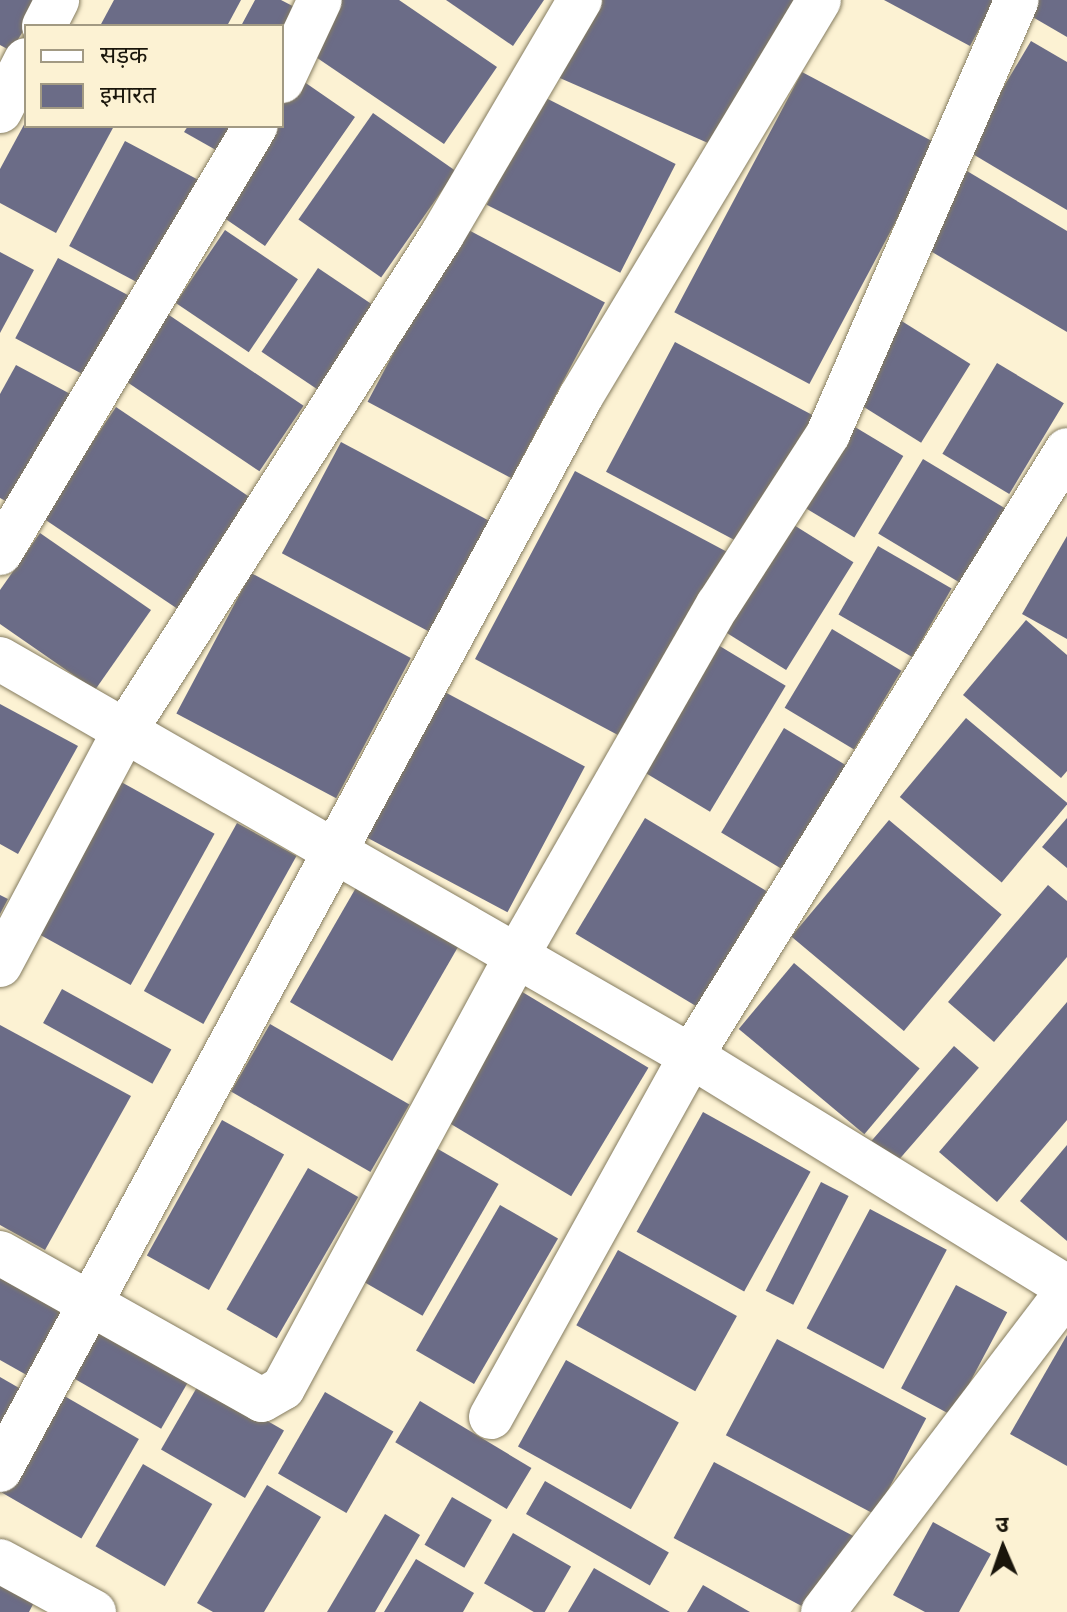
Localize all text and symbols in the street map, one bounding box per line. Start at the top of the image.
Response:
legend [24,24,284,128]
text: सड़क [100,40,148,68]
text: इमारत [100,80,156,108]
north arrow [963,1508,1043,1588]
text: उ [995,1511,1009,1537]

